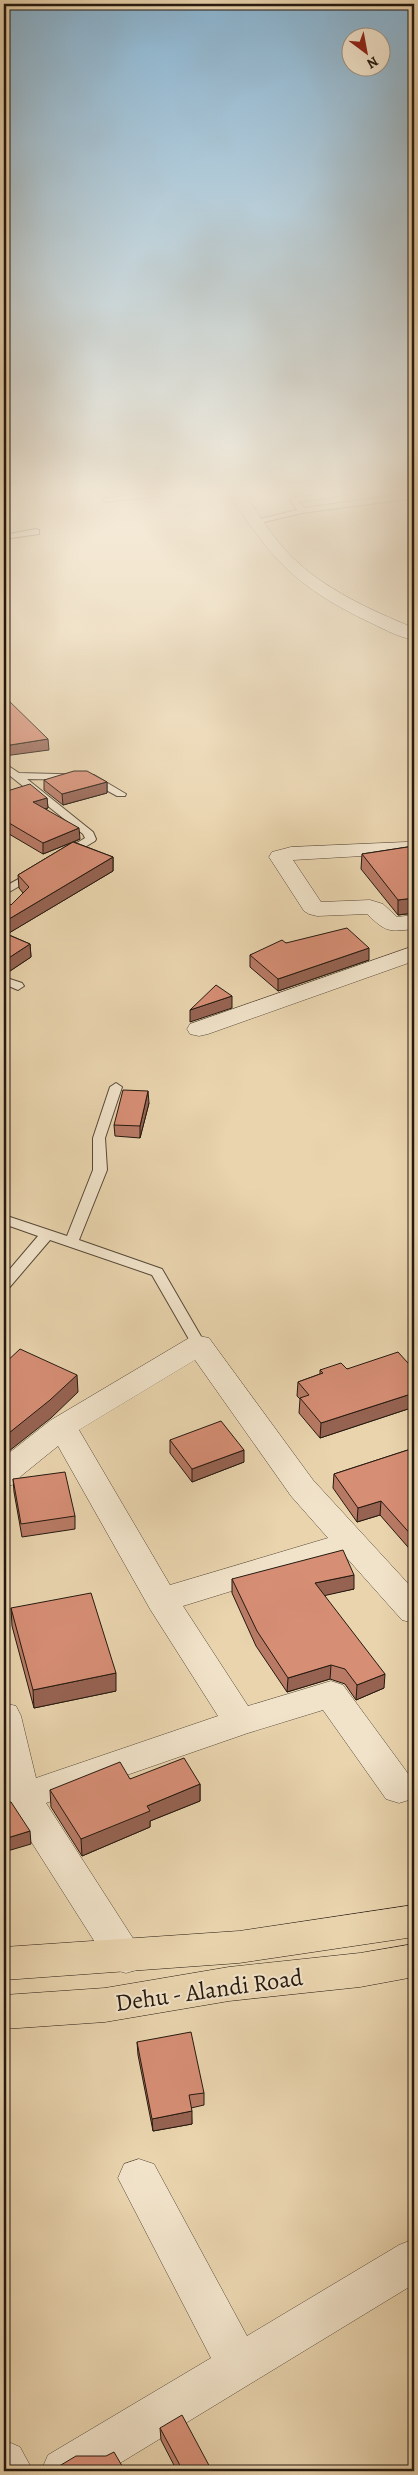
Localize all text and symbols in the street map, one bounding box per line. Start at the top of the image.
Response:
north arrow [340,28,390,78]
text: N [363,52,382,73]
street label: Dehu - Alandi Road [113,1961,305,2019]

